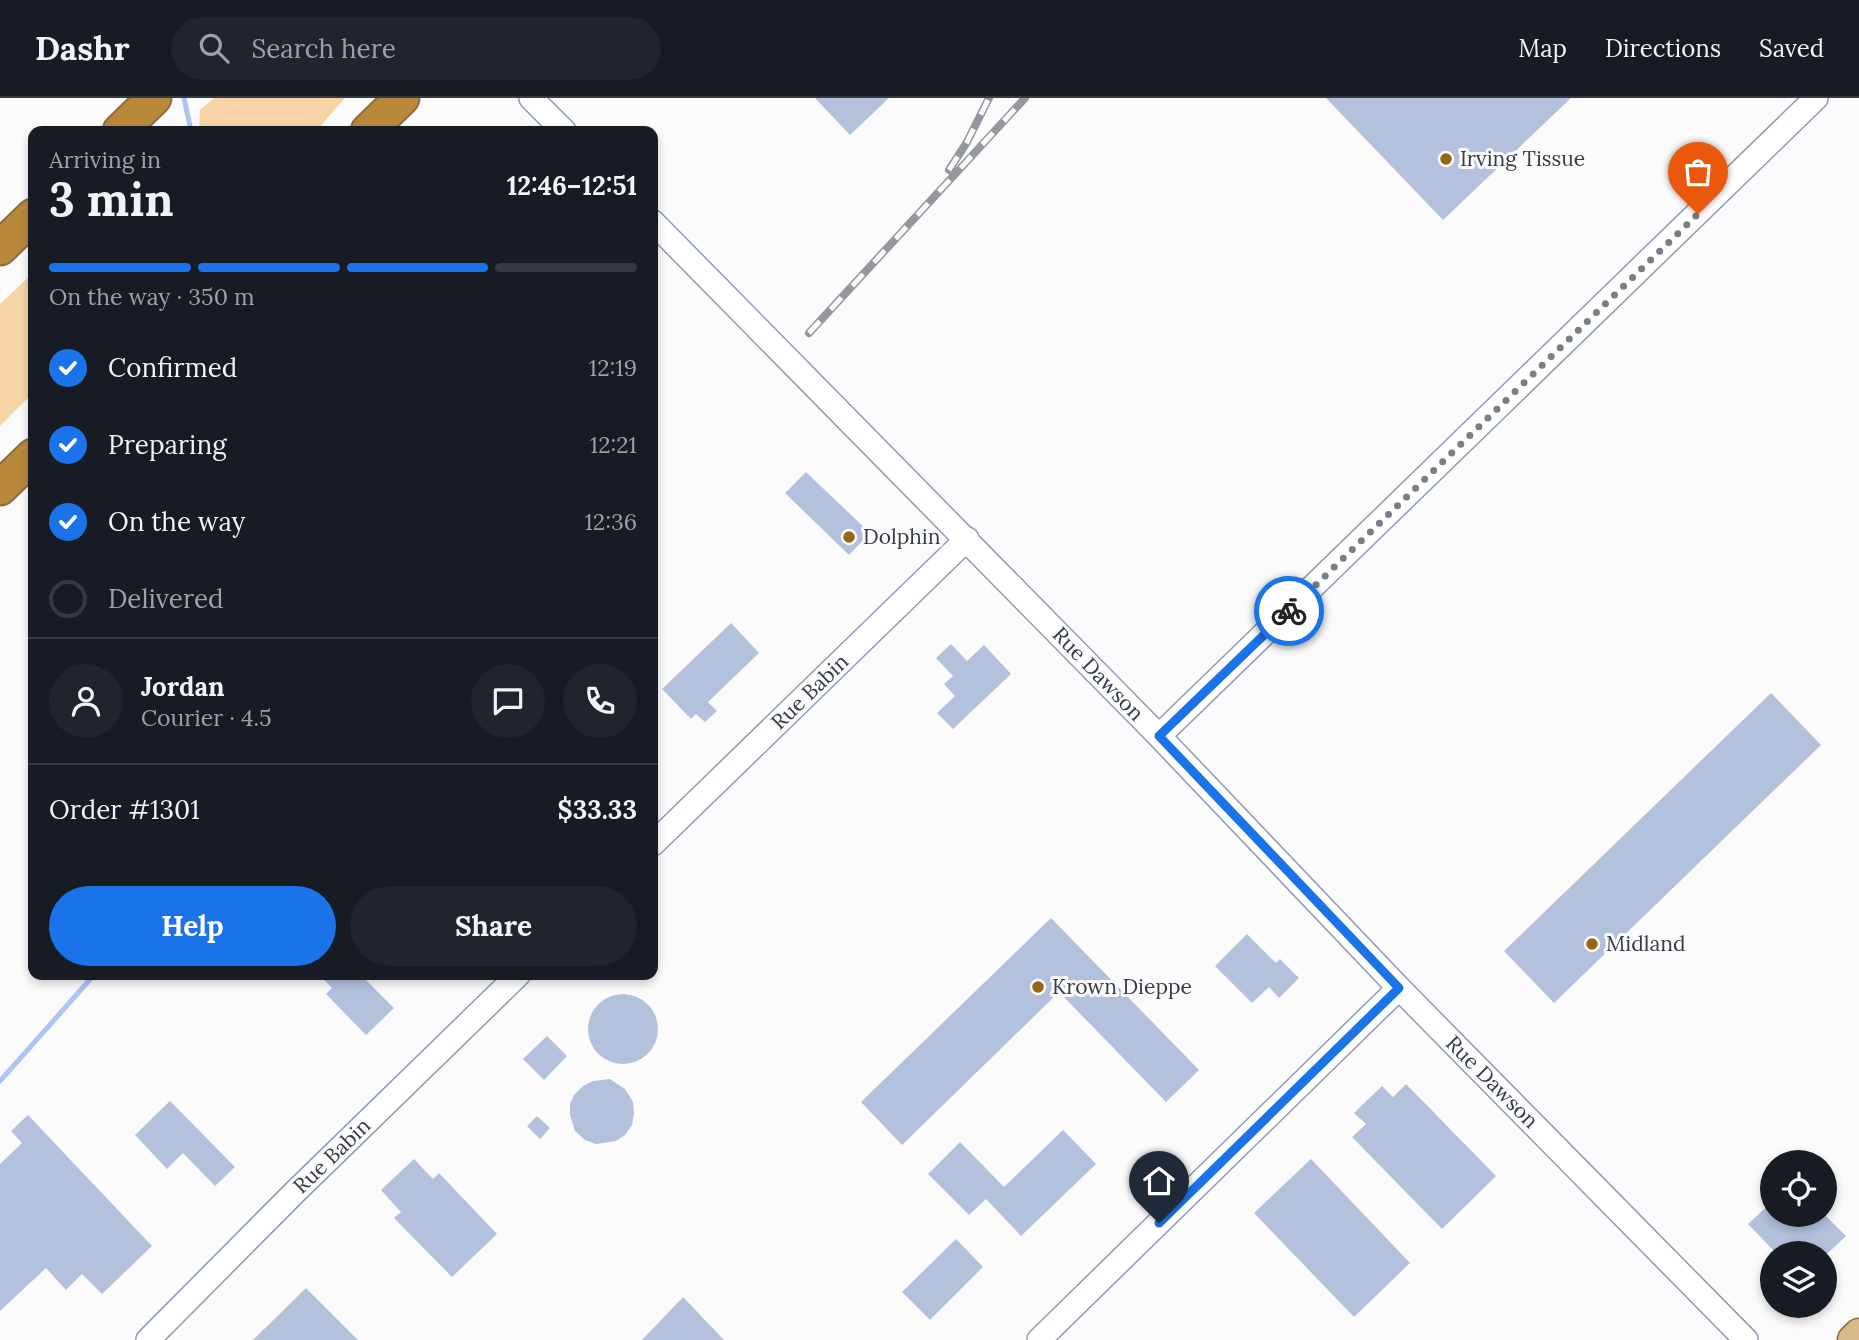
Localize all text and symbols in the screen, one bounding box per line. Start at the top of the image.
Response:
search box [171,17,661,80]
text: Dashr [35,27,129,69]
icon: search [195,29,233,67]
text: Search here [251,32,396,65]
text: Map [1518,33,1567,64]
text: Directions [1605,33,1721,64]
text: Saved [1759,33,1824,64]
pin [1668,142,1728,214]
text: Arriving in [49,145,161,174]
place label: Irving Tissue [1460,145,1585,172]
marker: Irving Tissue [1438,151,1454,167]
icon: bag [1679,153,1717,191]
text: 12:46–12:51 [507,169,637,202]
text: 3 min [49,170,174,229]
text: On the way · 350 m [49,282,255,311]
icon: check [49,349,87,387]
text: Confirmed [108,351,237,384]
text: 12:19 [589,353,637,382]
icon: check [49,426,87,464]
text: Preparing [108,428,227,461]
text: 12:21 [590,430,637,459]
icon: check [49,503,87,541]
text: On the way [108,505,245,538]
text: 12:36 [584,507,637,536]
place label: Dolphin [863,523,941,550]
marker: Dolphin [841,529,857,545]
courier [1254,576,1324,646]
text: Delivered [108,582,224,615]
icon: bike [1270,592,1308,630]
street label: Rue Dawson [1047,621,1150,726]
street label: Rue Babin [765,648,854,735]
button: person [49,664,123,738]
button: chat [471,664,545,738]
button: phone [563,664,637,738]
text: Jordan [141,670,225,703]
text: Courier · 4.5 [141,703,272,732]
text: Order #1301 [49,793,200,826]
text: $33.33 [557,793,637,826]
button: Help [49,886,336,966]
button: Share [350,886,637,966]
place label: Midland [1606,930,1686,957]
marker: Midland [1584,936,1600,952]
place label: Krown Dieppe [1052,973,1192,1000]
marker: Krown Dieppe [1030,979,1046,995]
street label: Rue Dawson [1440,1030,1545,1134]
street label: Rue Babin [287,1112,376,1199]
map controls [1760,1150,1837,1318]
button: locate [1760,1150,1837,1227]
pin [1129,1151,1189,1223]
icon: home [1140,1162,1178,1200]
button: layers [1760,1241,1837,1318]

